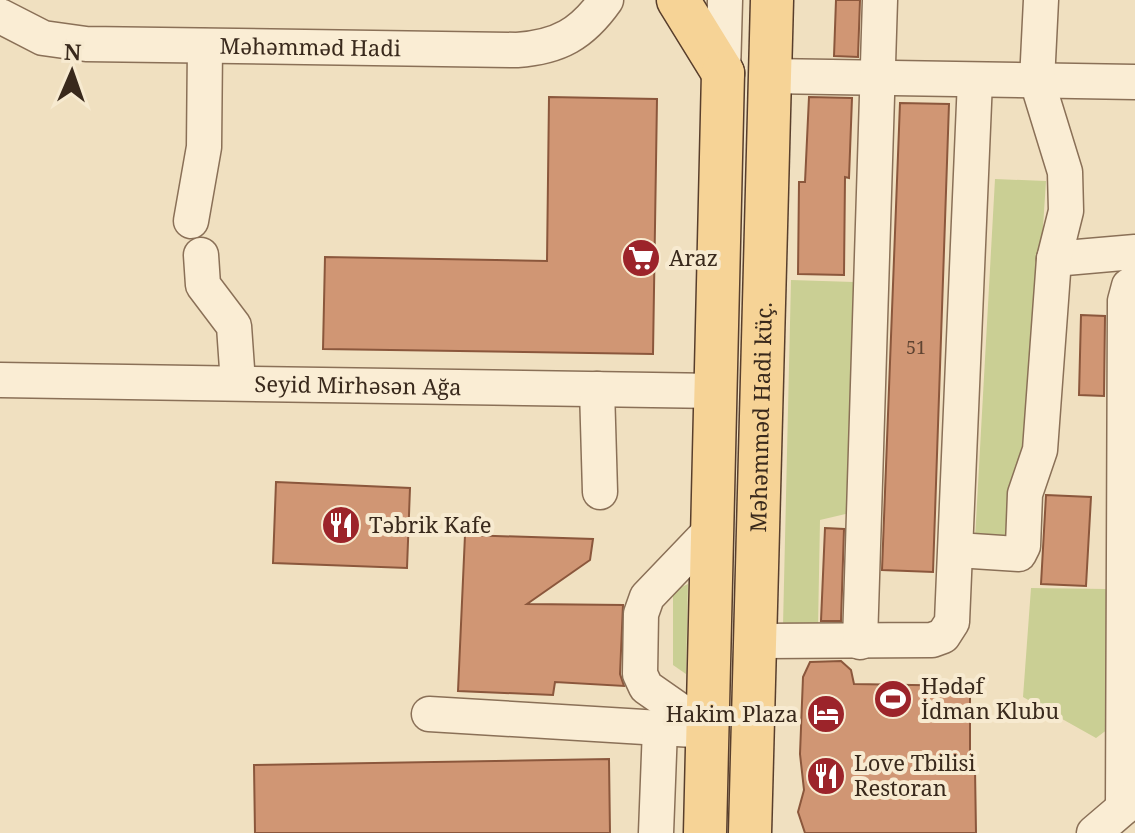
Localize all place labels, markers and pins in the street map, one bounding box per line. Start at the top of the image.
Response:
supermarket icon: Araz [620,237,662,279]
place label: Araz [669,242,718,272]
restaurant icon: Təbrik Kafe [320,504,362,546]
place label: Təbrik Kafe [369,509,491,539]
place label: Hədəf İdman Klubu [921,670,1059,725]
sports icon: Hədəf İdman Klubu [872,678,914,720]
hotel icon: Hakim Plaza [805,693,847,735]
place label: Hakim Plaza [666,698,798,728]
place label: Love Tbilisi Restoran [854,747,975,802]
restaurant icon: Love Tbilisi Restoran [805,755,847,797]

